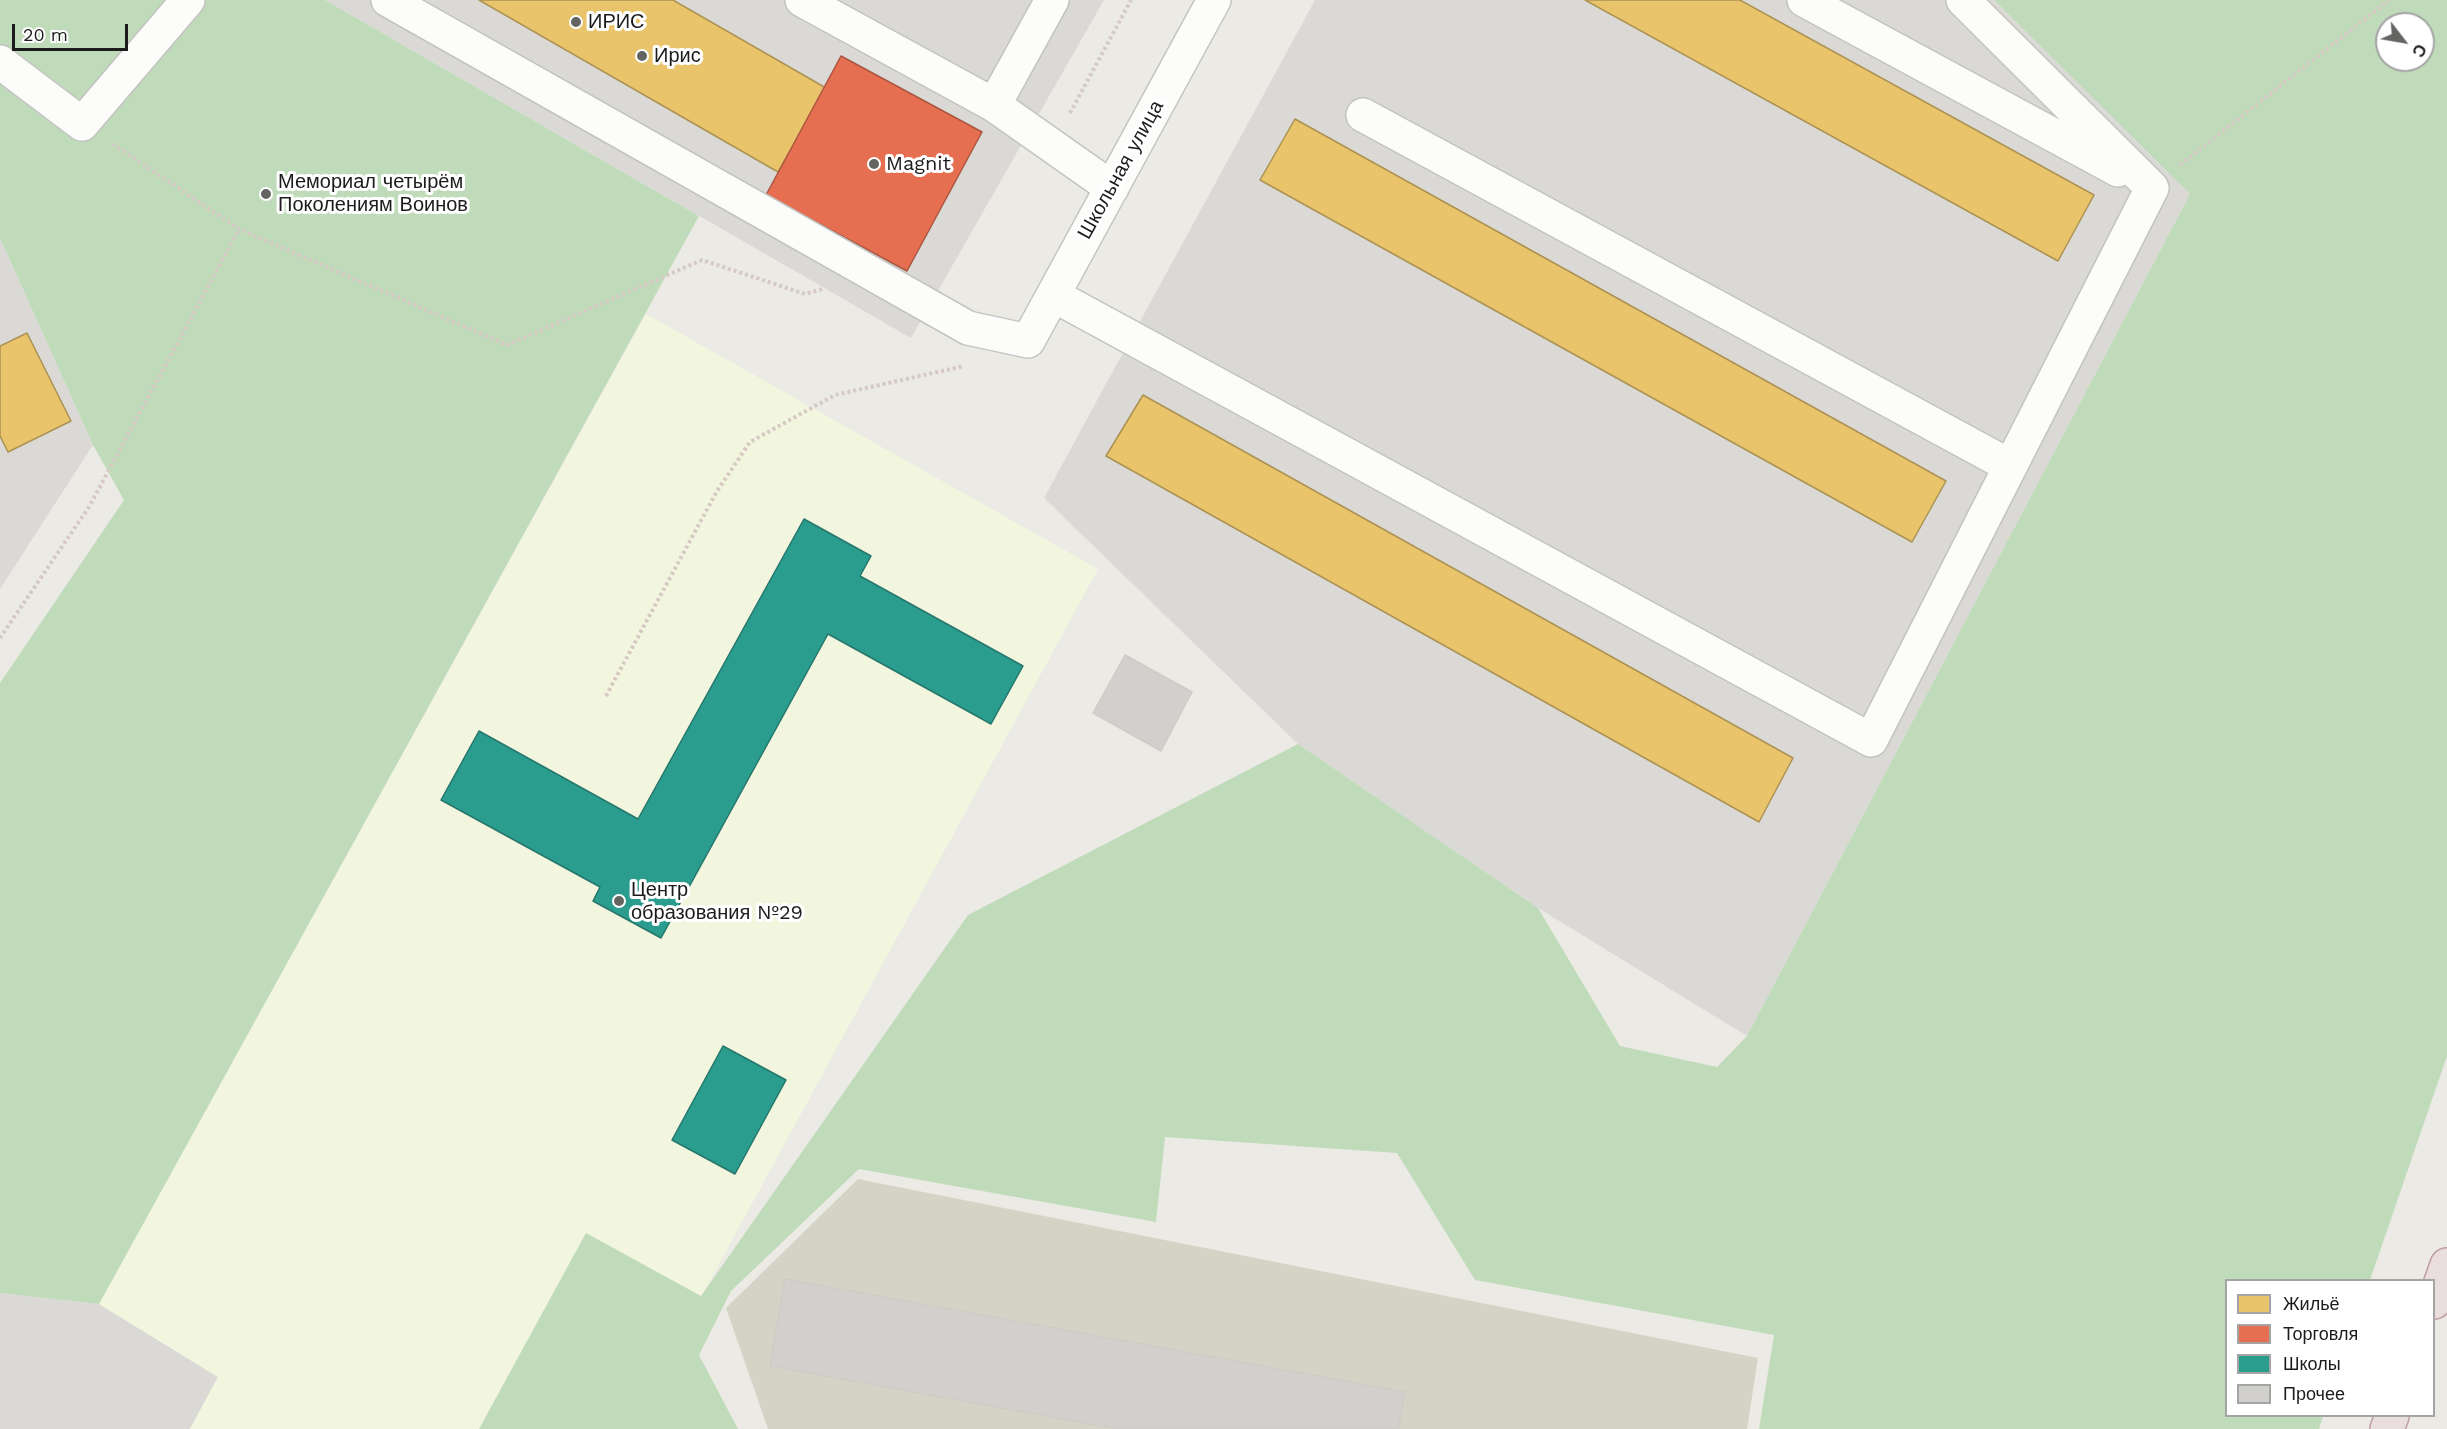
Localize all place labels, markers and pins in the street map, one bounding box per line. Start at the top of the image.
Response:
place label: ИРИС [588,10,645,34]
marker: ИРИС [569,15,583,29]
place label: Ирис [654,44,701,68]
marker: Ирис [635,49,649,63]
place label: Magnit [886,152,951,176]
marker: Magnit [867,157,881,171]
place label: Мемориал четырём Поколениям Воинов [278,170,468,217]
marker: Мемориал четырём Поколениям Воинов [259,187,273,201]
place label: Центр образования №29 [631,878,803,925]
marker: Центр образования №29 [612,894,626,908]

